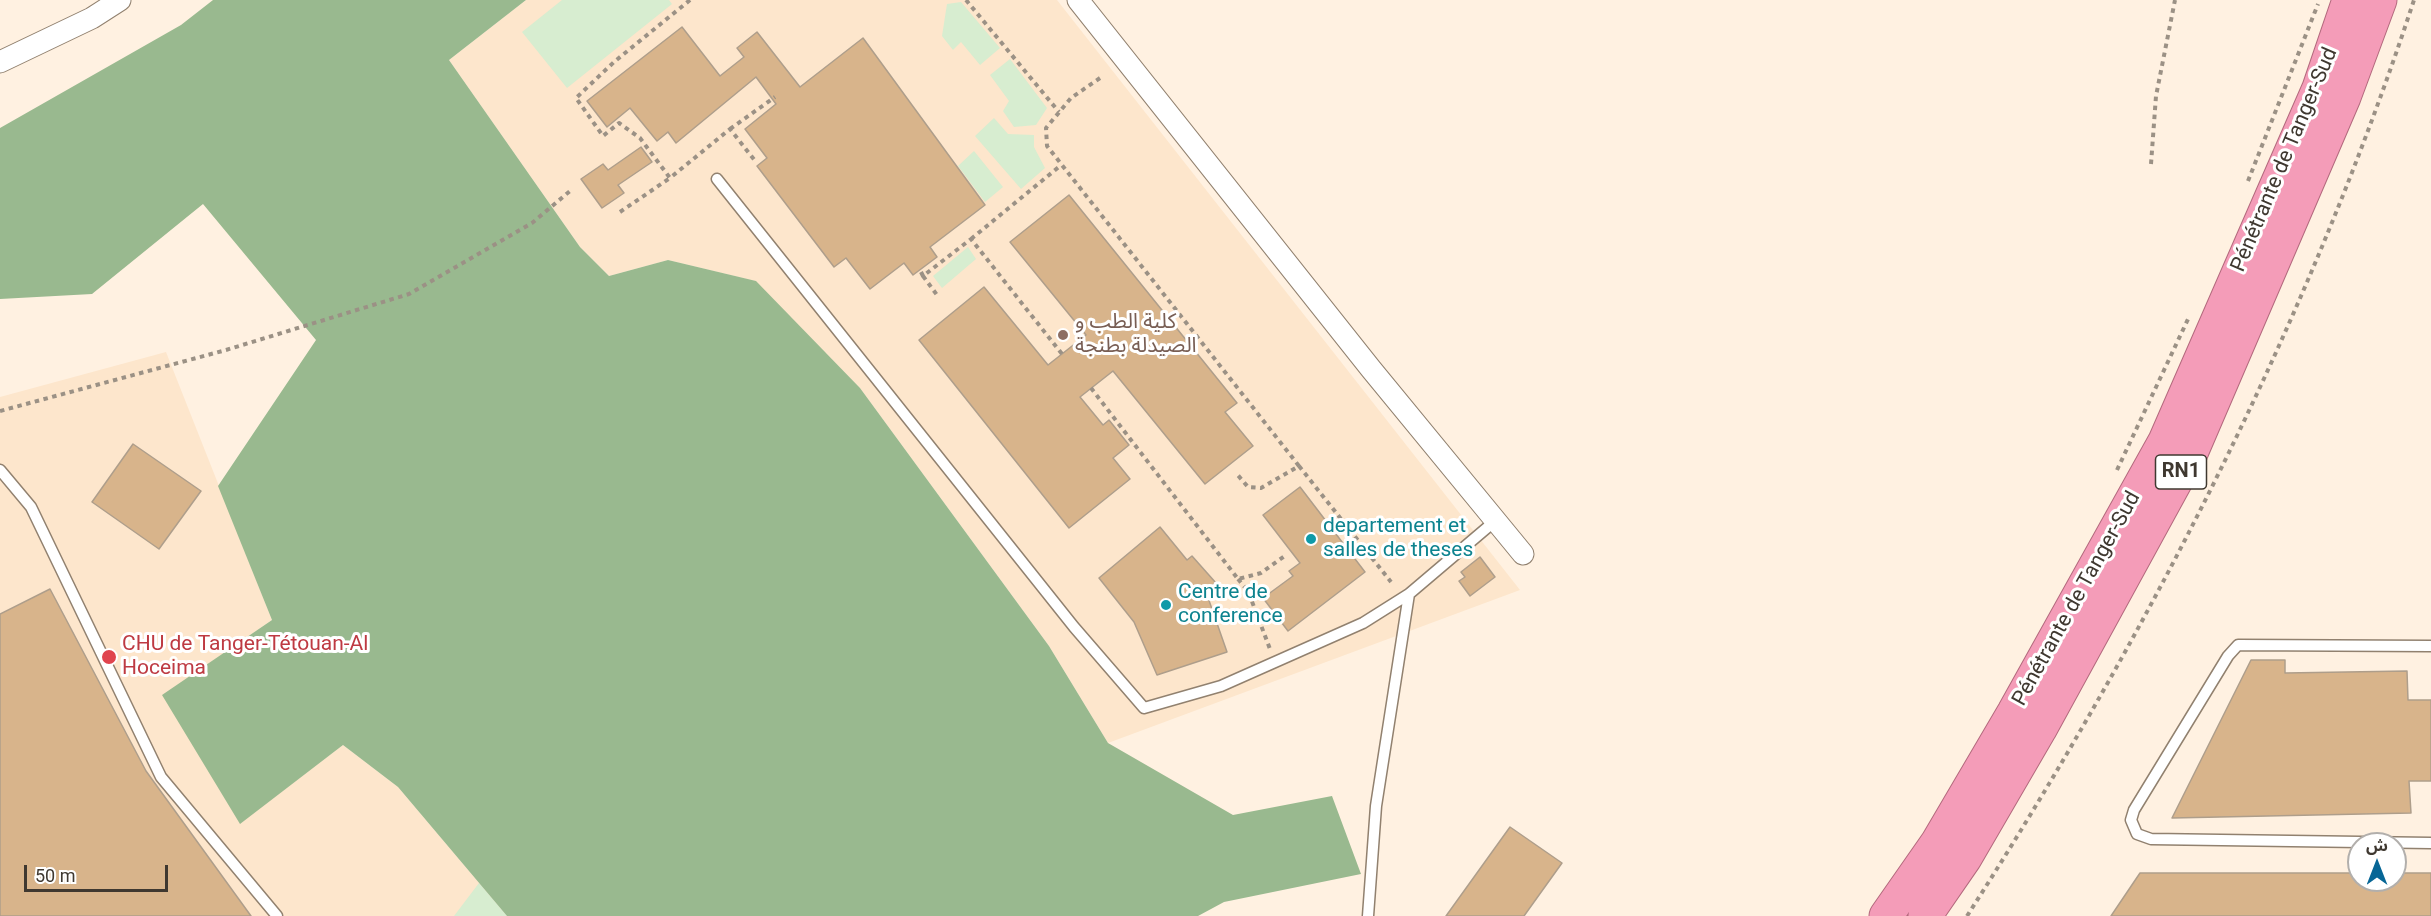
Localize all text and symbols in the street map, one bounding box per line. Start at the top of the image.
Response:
street label: Pénétrante de Tanger-Sud [2226,44,2344,276]
place label: كلية الطب و الصيدلة بطنجة [1075,310,1197,360]
marker: كلية الطب و الصيدلة بطنجة [1056,328,1070,342]
road number: RN1 [2156,455,2206,489]
street label: Pénétrante de Tanger-Sud [2008,487,2146,711]
place label: departement et salles de theses [1323,514,1473,564]
marker: departement et salles de theses [1304,532,1318,546]
place label: Centre de conference [1178,580,1283,630]
marker: Centre de conference [1159,598,1173,612]
place label: CHU de Tanger-Tétouan-Al Hoceima [122,632,368,682]
marker: CHU de Tanger-Tétouan-Al Hoceima [100,648,118,666]
north arrow [2347,832,2407,892]
text: ش [2366,836,2388,855]
scale bar [27,853,171,891]
text: 50 m [35,865,75,886]

